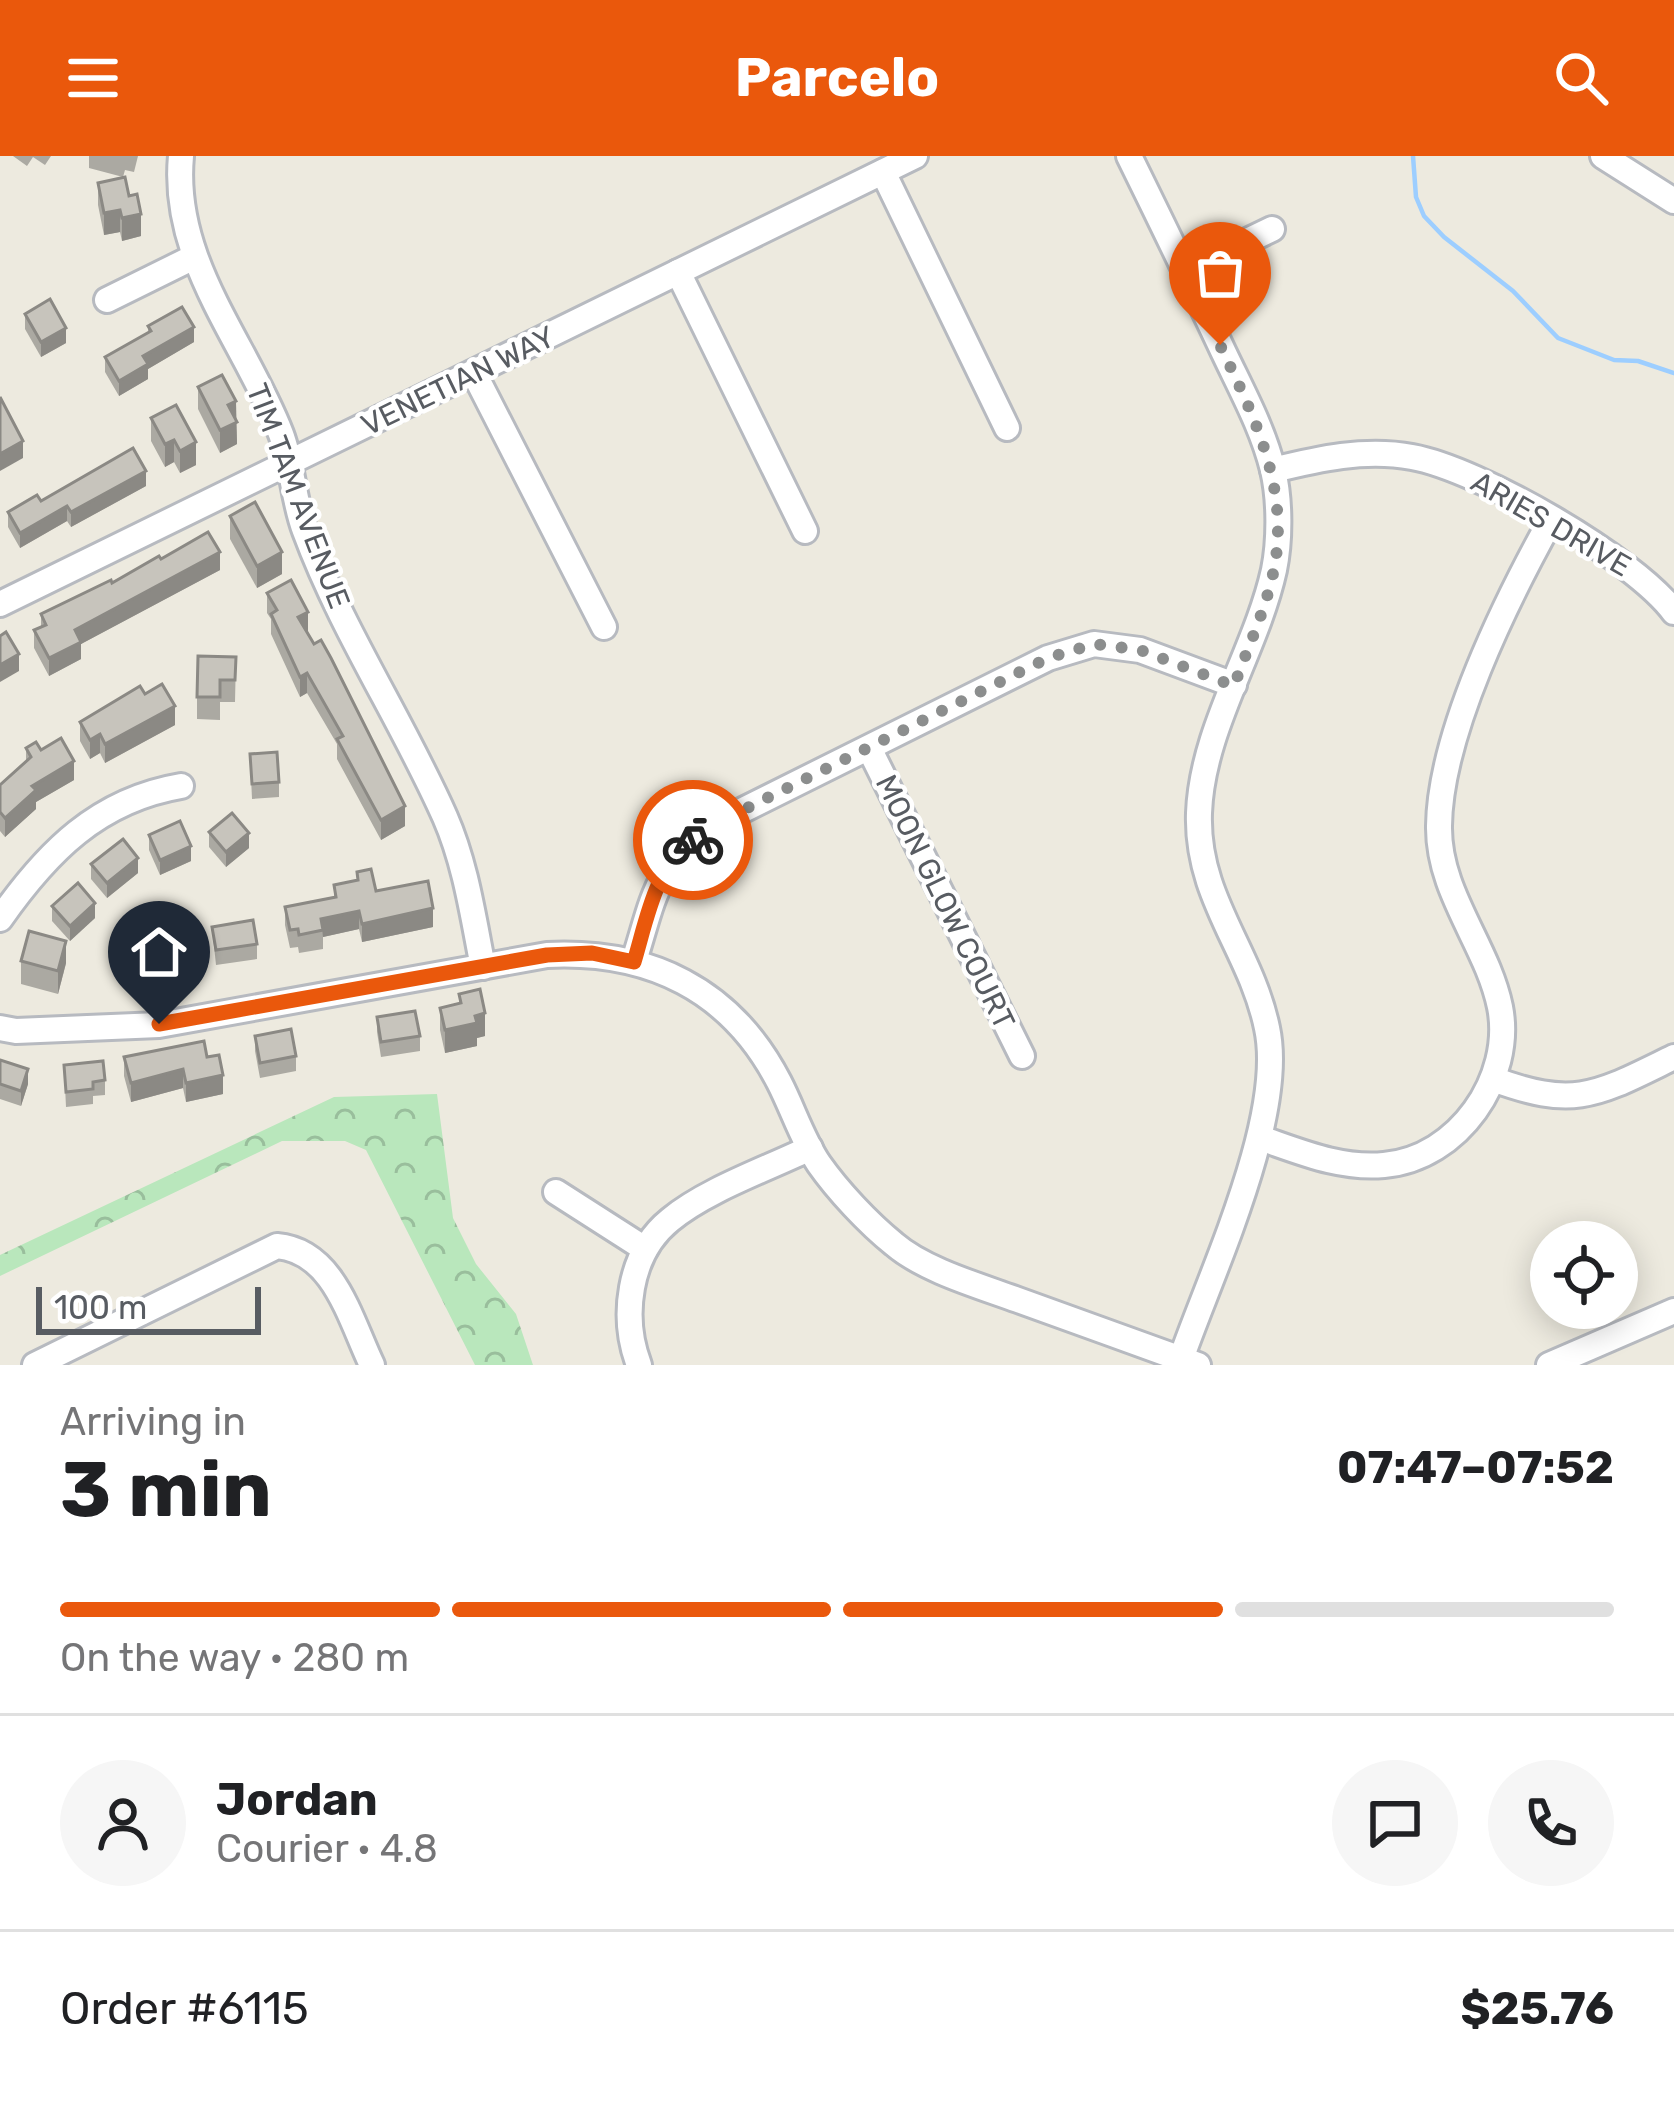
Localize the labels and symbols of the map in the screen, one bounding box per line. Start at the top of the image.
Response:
pin [1169,222,1271,345]
street label: VENETIAN WAY [355,319,561,443]
street label: TIM TAM AVENUE [239,378,357,614]
street label: ARIES DRIVE [1465,464,1637,584]
street label: MOON GLOW COURT [868,769,1022,1035]
courier [633,780,753,900]
pin [108,901,210,1024]
scale bar [36,1281,261,1334]

